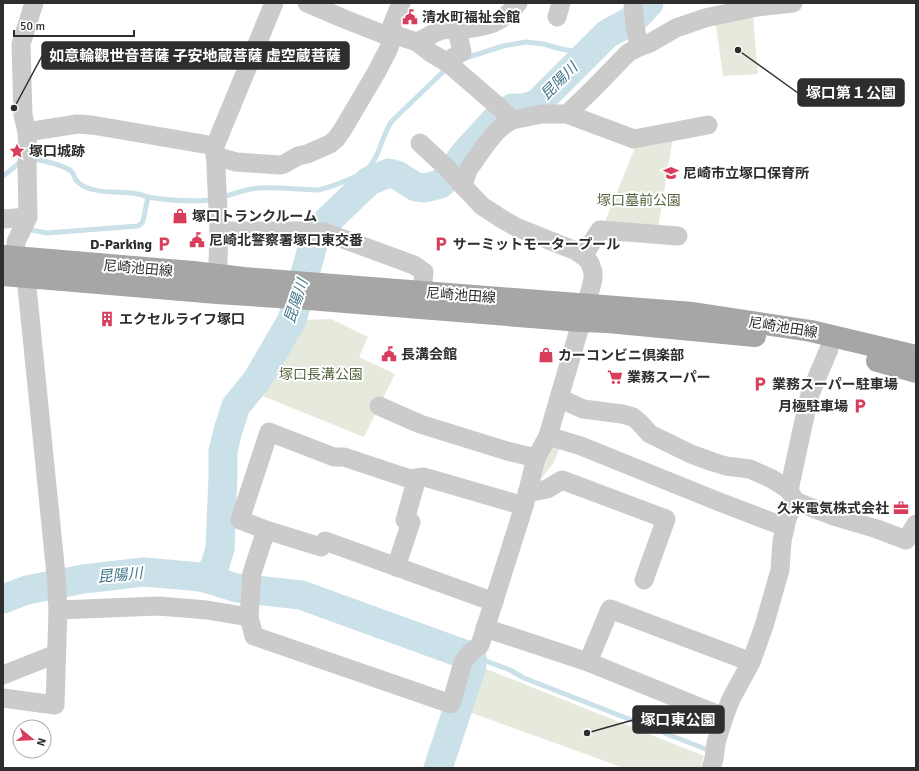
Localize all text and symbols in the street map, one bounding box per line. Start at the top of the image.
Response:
public building icon: 清水町福祉会館 [401,8,419,26]
place label: 清水町福祉会館 [422,9,520,26]
scale bar [14,12,134,38]
text: 50 m [20,19,45,34]
callout: 如意輪觀世音菩薩 子安地蔵菩薩 虚空蔵菩薩 [42,42,349,69]
text: 如意輪觀世音菩薩 子安地蔵菩薩 虚空蔵菩薩 [49,47,341,65]
water label: 昆陽川 [537,57,583,103]
callout: 塚口第１公園 [798,79,904,106]
text: 塚口第１公園 [806,84,896,102]
place icon: 塚口城跡 [8,142,26,160]
place label: 塚口城跡 [29,143,85,160]
school or university icon: 尼崎市立塚口保育所 [662,164,680,182]
place label: 尼崎市立塚口保育所 [683,165,809,182]
park label: 塚口墓前公園 [597,192,681,209]
shop icon: 塚口トランクルーム [171,207,189,225]
place label: 塚口トランクルーム [192,208,317,225]
public building icon: 尼崎北警察署塚口東交番 [188,231,206,249]
place label: 尼崎北警察署塚口東交番 [209,232,363,249]
parking icon: D-Parking [155,235,173,253]
parking icon: サーミットモータープール [432,235,450,253]
place label: D-Parking [90,236,152,253]
place label: サーミットモータープール [453,236,620,253]
street label: 尼崎池田線 [102,257,174,280]
water label: 昆陽川 [280,275,312,325]
street label: 尼崎池田線 [425,285,496,306]
building icon: エクセルライフ塚口 [98,310,116,328]
place label: エクセルライフ塚口 [119,311,245,328]
street label: 尼崎池田線 [747,314,819,341]
public building icon: 長溝会館 [380,345,398,363]
place label: 長溝会館 [401,346,457,363]
shop icon: カーコンビニ倶楽部 [537,346,555,364]
place label: カーコンビニ倶楽部 [558,347,684,364]
park label: 塚口長溝公園 [279,366,363,383]
supermarket icon: 業務スーパー [606,368,624,386]
place label: 業務スーパー [627,369,711,386]
parking icon: 業務スーパー駐車場 [751,375,769,393]
place label: 業務スーパー駐車場 [772,376,898,393]
parking icon: 月極駐車場 [851,397,869,415]
place label: 月極駐車場 [778,398,848,415]
office icon: 久米電気株式会社 [892,499,910,517]
place label: 久米電気株式会社 [777,500,889,517]
water label: 昆陽川 [97,564,145,586]
callout: 塚口東公園 [633,706,724,733]
text: 塚口東公園 [640,711,716,729]
north arrow [12,719,52,759]
text: N [34,736,48,748]

